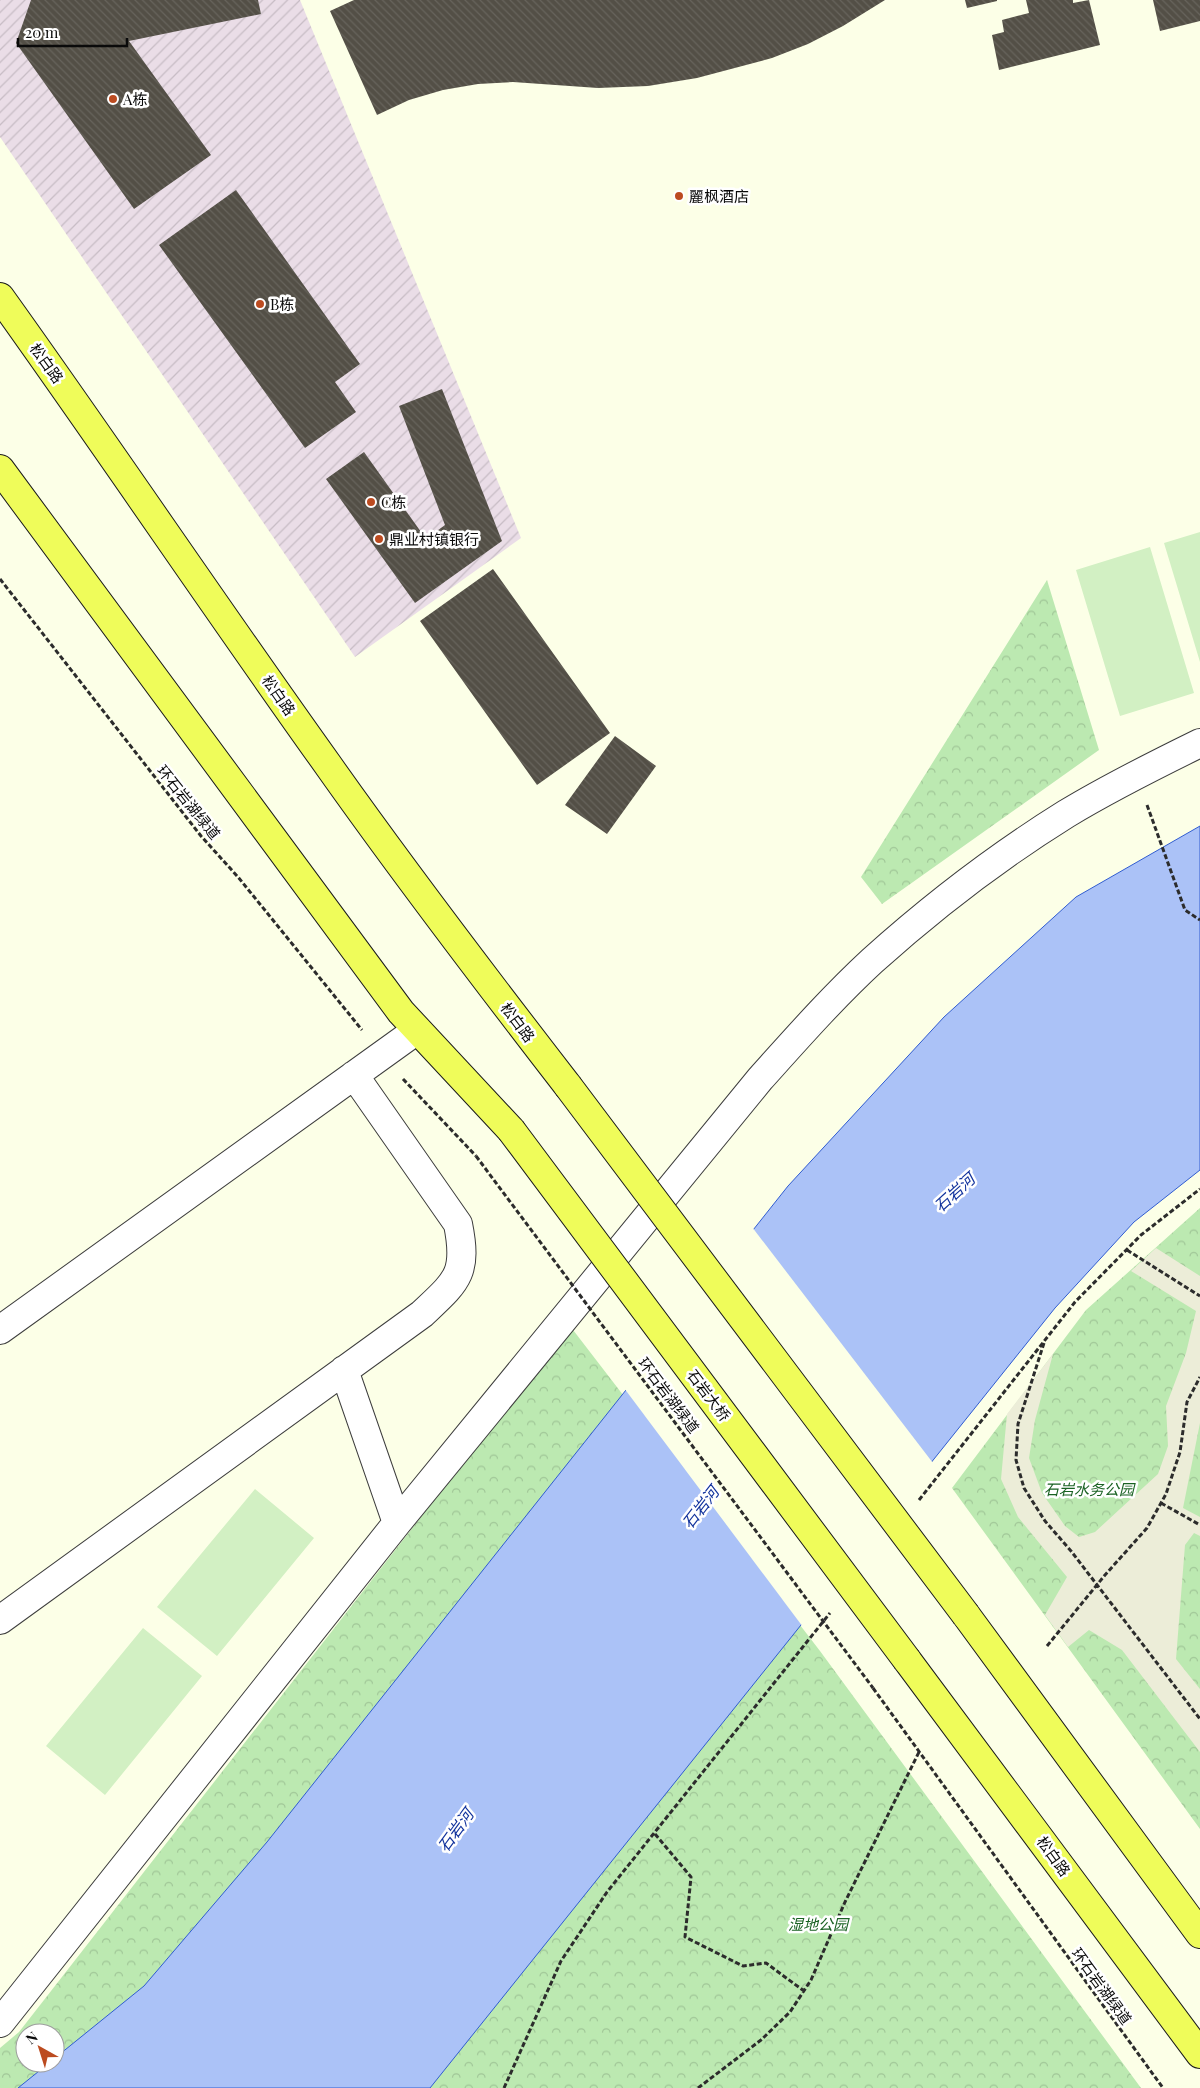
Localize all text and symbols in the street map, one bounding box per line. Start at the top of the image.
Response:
scale bar [18,15,126,47]
text: 20 m [25,22,59,42]
place label: A栋 [122,89,147,109]
marker: A栋 [107,93,119,105]
place label: 麗枫酒店 [689,186,749,206]
marker: 麗枫酒店 [673,190,685,202]
place label: B栋 [270,294,294,314]
marker: B栋 [254,298,266,310]
street label: 松白路 [26,339,68,387]
place label: C栋 [381,492,406,512]
marker: C栋 [365,496,377,508]
place label: 鼎业村镇银行 [389,529,479,549]
marker: 鼎业村镇银行 [373,533,385,545]
street label: 松白路 [258,671,300,719]
street label: 环石岩湖绿道 [153,761,225,843]
street label: 松白路 [496,998,540,1046]
water label: 石岩河 [929,1166,981,1216]
street label: 环石岩湖绿道 [634,1353,704,1437]
street label: 石岩大桥 [683,1365,735,1425]
water label: 石岩河 [677,1479,725,1532]
park label: 石岩水务公园 [1044,1479,1136,1499]
water label: 石岩河 [432,1802,479,1856]
street label: 松白路 [1033,1832,1075,1880]
park label: 湿地公园 [788,1914,850,1934]
street label: 环石岩湖绿道 [1067,1944,1137,2028]
north arrow [15,2023,65,2073]
text: N [22,2027,41,2048]

